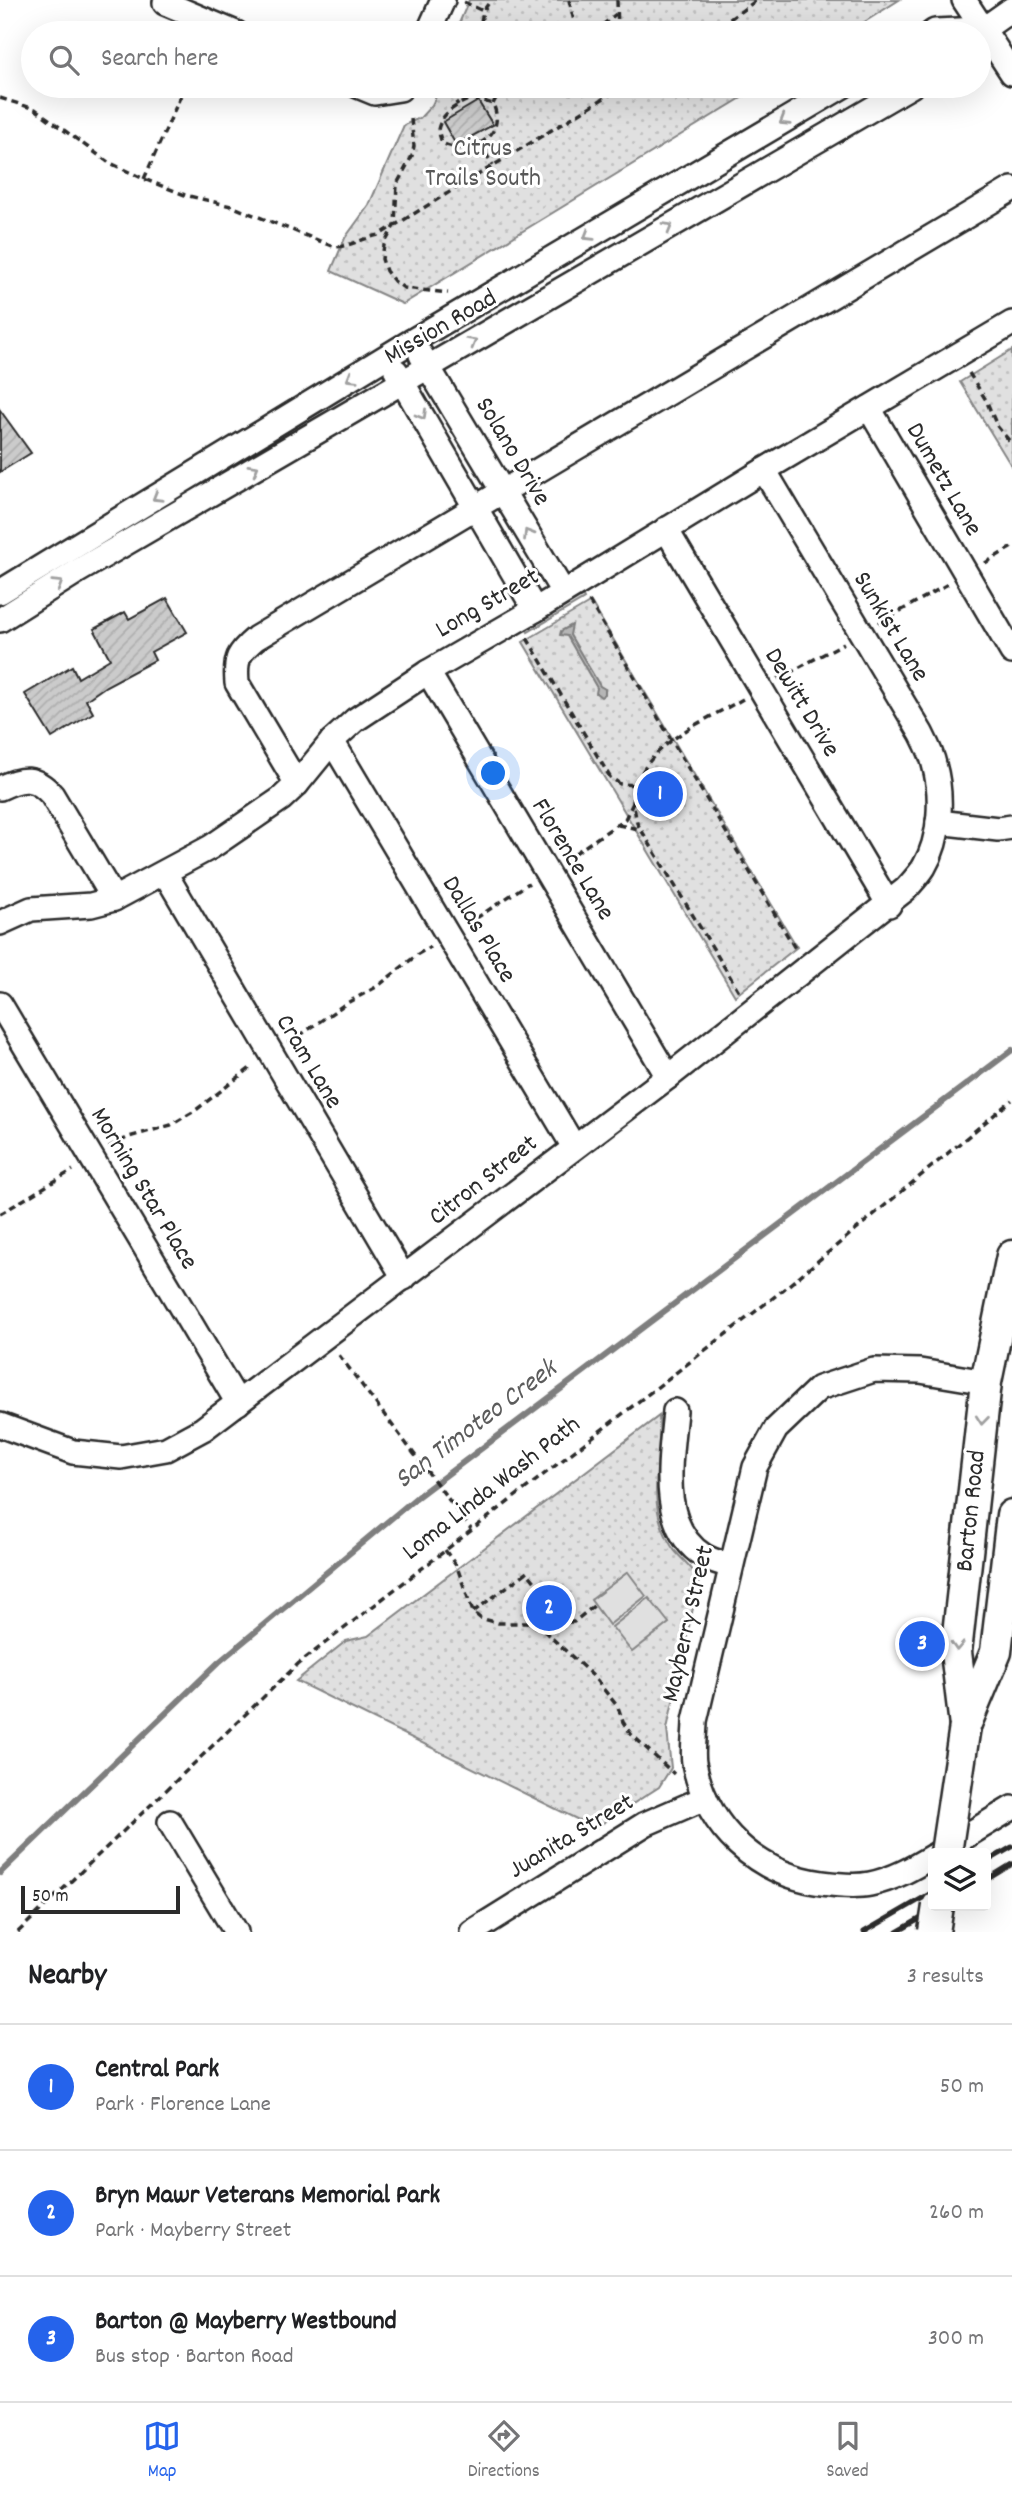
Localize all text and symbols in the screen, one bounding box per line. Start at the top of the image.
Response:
search box [21,21,991,98]
icon: search [45,41,83,79]
text: Search here [101,41,219,78]
one-way arrow [779,112,792,125]
park label: Citrus Trails South [425,131,541,198]
one-way arrow [661,222,674,235]
one-way arrow [583,228,596,241]
street label: Mission Road [378,281,504,375]
one-way arrow [464,337,477,350]
one-way arrow [346,370,359,383]
street label: Solano Drive [465,391,559,513]
one-way arrow [413,408,426,421]
street label: Dumetz Lane [896,416,990,544]
one-way arrow [247,464,260,477]
one-way arrow [152,489,165,502]
one-way arrow [524,528,537,541]
street label: Long Street [429,559,547,649]
street label: Sunkist Lane [842,565,938,689]
one-way arrow [50,579,63,592]
street label: Dewitt Drive [754,641,848,765]
your location [476,756,510,790]
pin: 1 [637,768,683,820]
street label: Florence Lane [521,792,623,928]
street label: Dallas Place [431,869,525,991]
street label: Cram Lane [265,1008,351,1116]
street label: Morning Star Place [80,1101,206,1277]
street label: Citron Street [422,1126,547,1235]
water label: San Timoteo Creek [387,1350,569,1501]
street label: Loma Linda Wash Path [395,1408,589,1570]
one-way arrow [975,1415,990,1426]
street label: Barton Road [947,1448,997,1574]
street label: Mayberry Street [653,1542,725,1706]
pin: 2 [526,1582,572,1634]
pin: 3 [899,1618,945,1670]
one-way arrow [950,1641,965,1652]
street label: Juanita Street [502,1785,642,1889]
map controls [928,1848,991,1911]
button: layers [928,1848,991,1911]
scale bar [21,1883,180,1915]
text: 50 m [32,1884,69,1911]
text: Nearby [28,1956,106,1999]
text: 3 results [907,1961,984,1994]
text: Central Park [95,2052,219,2089]
text: 1 [48,2071,54,2104]
text: 50 m [940,2071,984,2104]
text: Park · Florence Lane [95,2089,271,2122]
text: Bryn Mawr Veterans Memorial Park [95,2178,440,2215]
text: 2 [46,2197,56,2230]
text: 260 m [929,2197,984,2230]
text: Park · Mayberry Street [95,2215,291,2248]
text: Barton @ Mayberry Westbound [95,2304,397,2341]
text: 3 [46,2323,56,2356]
text: 300 m [928,2323,984,2356]
text: Bus stop · Barton Road [95,2341,293,2374]
tab: Map [143,2417,181,2486]
tab: Directions [468,2417,540,2486]
tab: Saved [826,2417,869,2486]

